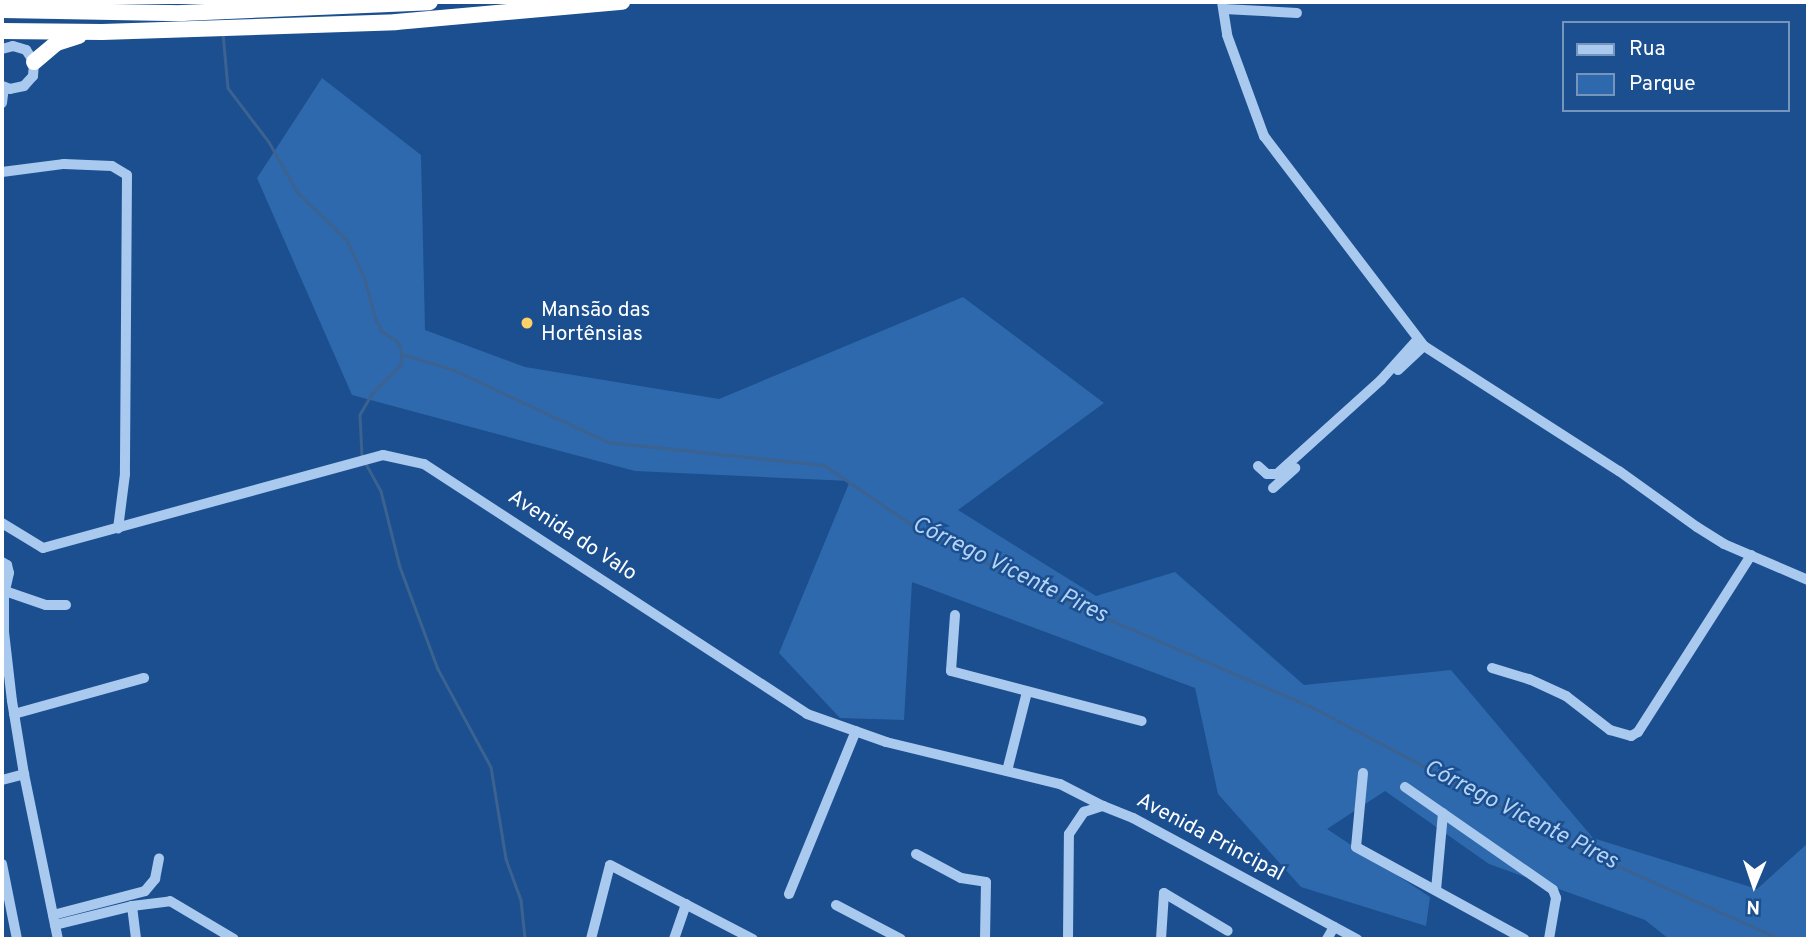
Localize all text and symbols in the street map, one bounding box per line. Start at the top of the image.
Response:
legend [1562,21,1789,112]
text: Rua [1629,36,1666,63]
text: Parque [1629,71,1696,98]
place label: Mansão das Hortênsias [541,298,650,348]
marker: Mansão das Hortênsias [519,315,535,331]
street label: Avenida do Valo [503,485,641,587]
water label: Córrego Vicente Pires [906,512,1112,630]
water label: Córrego Vicente Pires [1418,755,1622,877]
street label: Avenida Principal [1132,788,1288,888]
north arrow [1719,850,1789,920]
text: N [1746,894,1761,918]

